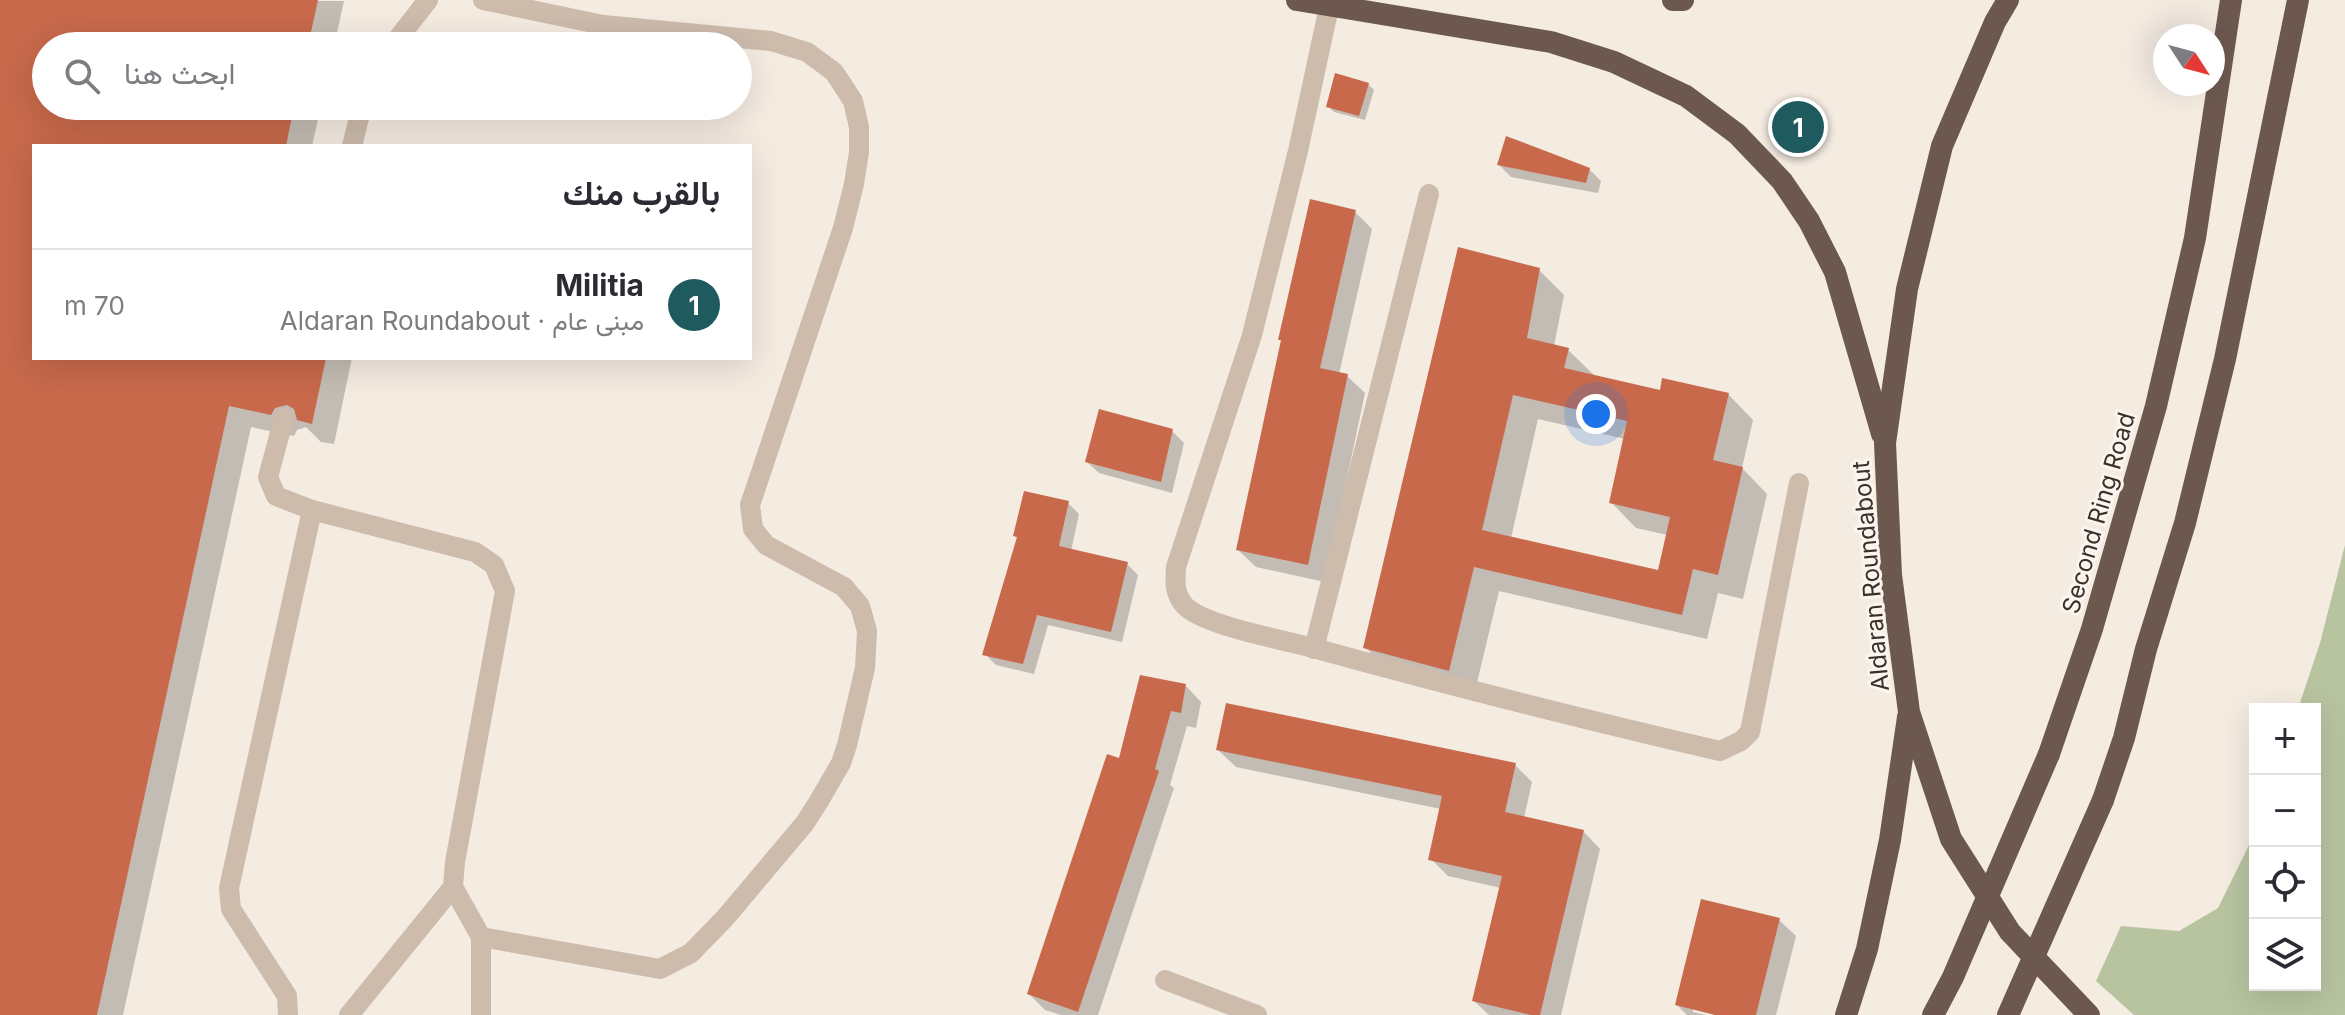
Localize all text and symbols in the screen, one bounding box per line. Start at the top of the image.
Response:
north arrow [2153,24,2225,96]
search box [32,32,752,120]
icon: search [60,54,104,98]
text: ابحث هنا [124,55,235,91]
pin: 1 [1772,97,1824,157]
text: بالقرب منك [563,172,720,213]
text: Militia [555,267,644,303]
text: 70 m [64,290,125,321]
text: 1 [688,290,700,321]
text: مبنى عام · Aldaran Roundabout [280,305,644,336]
your location [1576,394,1616,434]
street label: Second Ring Road [2056,409,2141,617]
street label: Aldaran Roundabout [1846,460,1895,692]
map controls [2249,703,2321,991]
button: + [2249,703,2321,775]
button: − [2249,775,2321,847]
button: locate [2249,847,2321,919]
button: layers [2249,919,2321,991]

